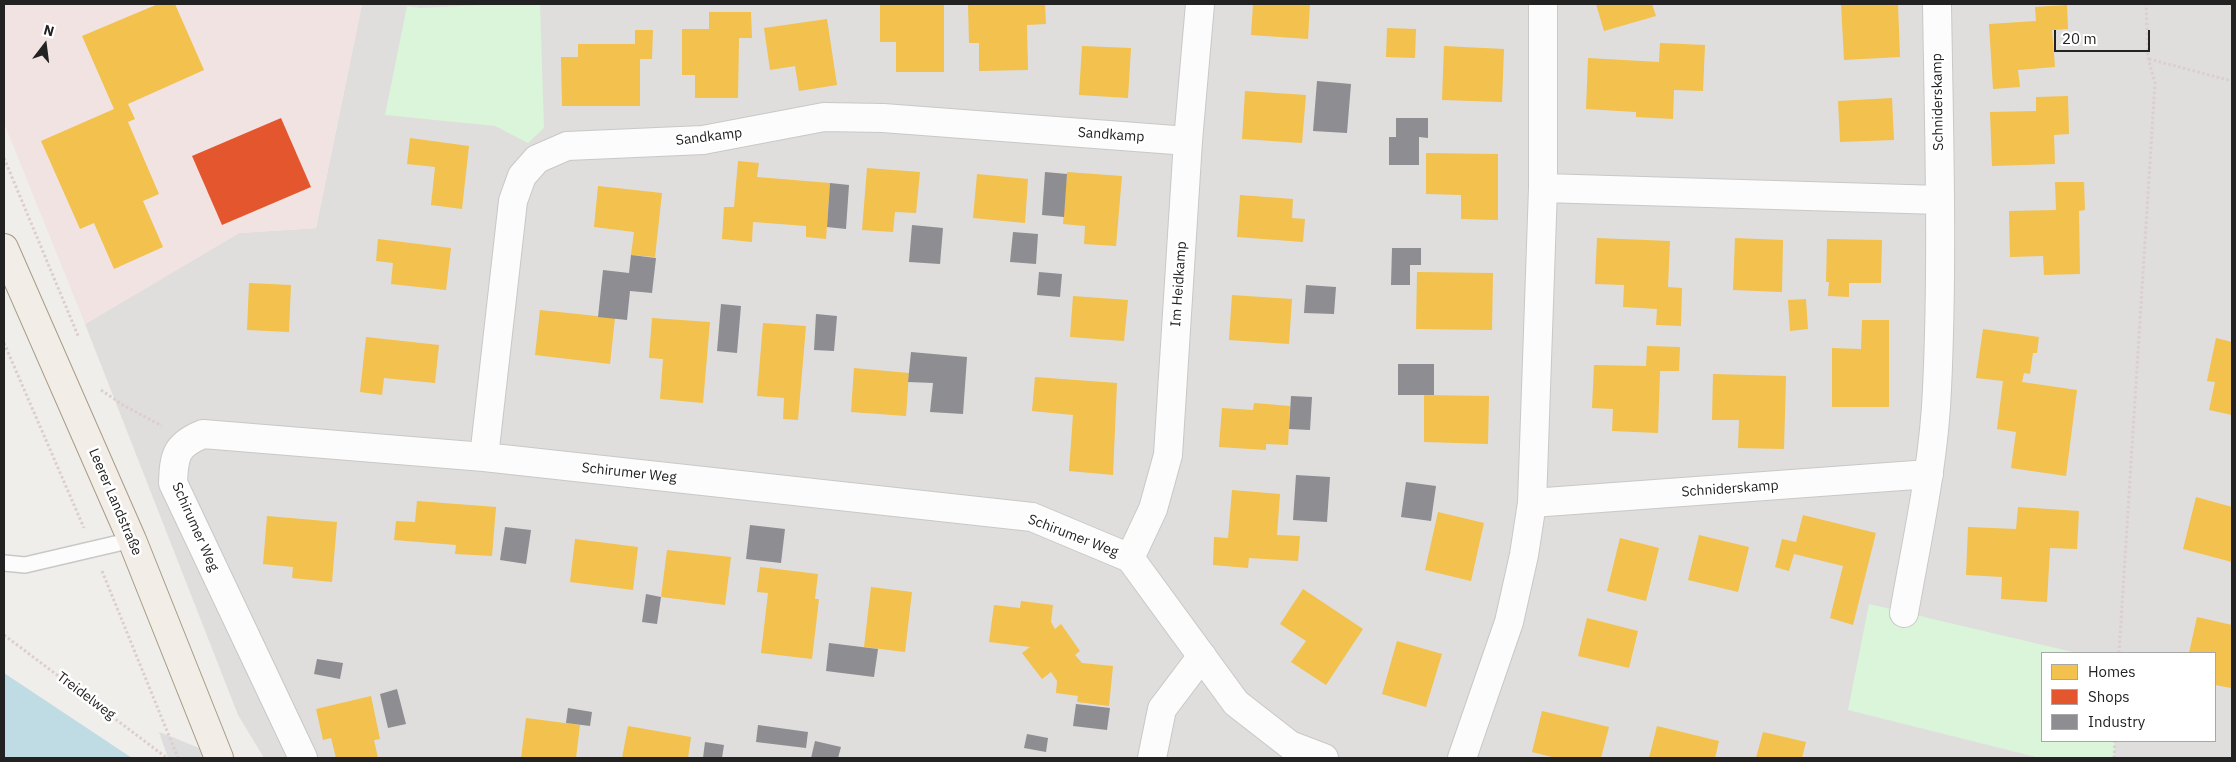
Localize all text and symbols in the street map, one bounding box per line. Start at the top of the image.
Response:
north arrow [20,20,70,70]
scale bar [2056,20,2152,52]
text: N [42,21,56,41]
text: 20 m [2062,29,2097,48]
street label: Schniderskamp [1929,53,1947,151]
street label: Sandkamp [1077,124,1145,146]
street label: Sandkamp [675,125,743,149]
street label: Im Heidkamp [1168,241,1190,327]
street label: Leerer Landstraße [85,446,145,558]
street label: Schirumer Weg [581,460,677,486]
street label: Schniderskamp [1681,477,1779,501]
street label: Schirumer Weg [168,480,222,574]
street label: Schirumer Weg [1025,511,1121,561]
legend [2041,652,2216,742]
text: Homes [2088,662,2136,681]
street label: Treidelweg [53,669,119,723]
text: Shops [2088,687,2130,706]
text: Industry [2088,712,2145,731]

